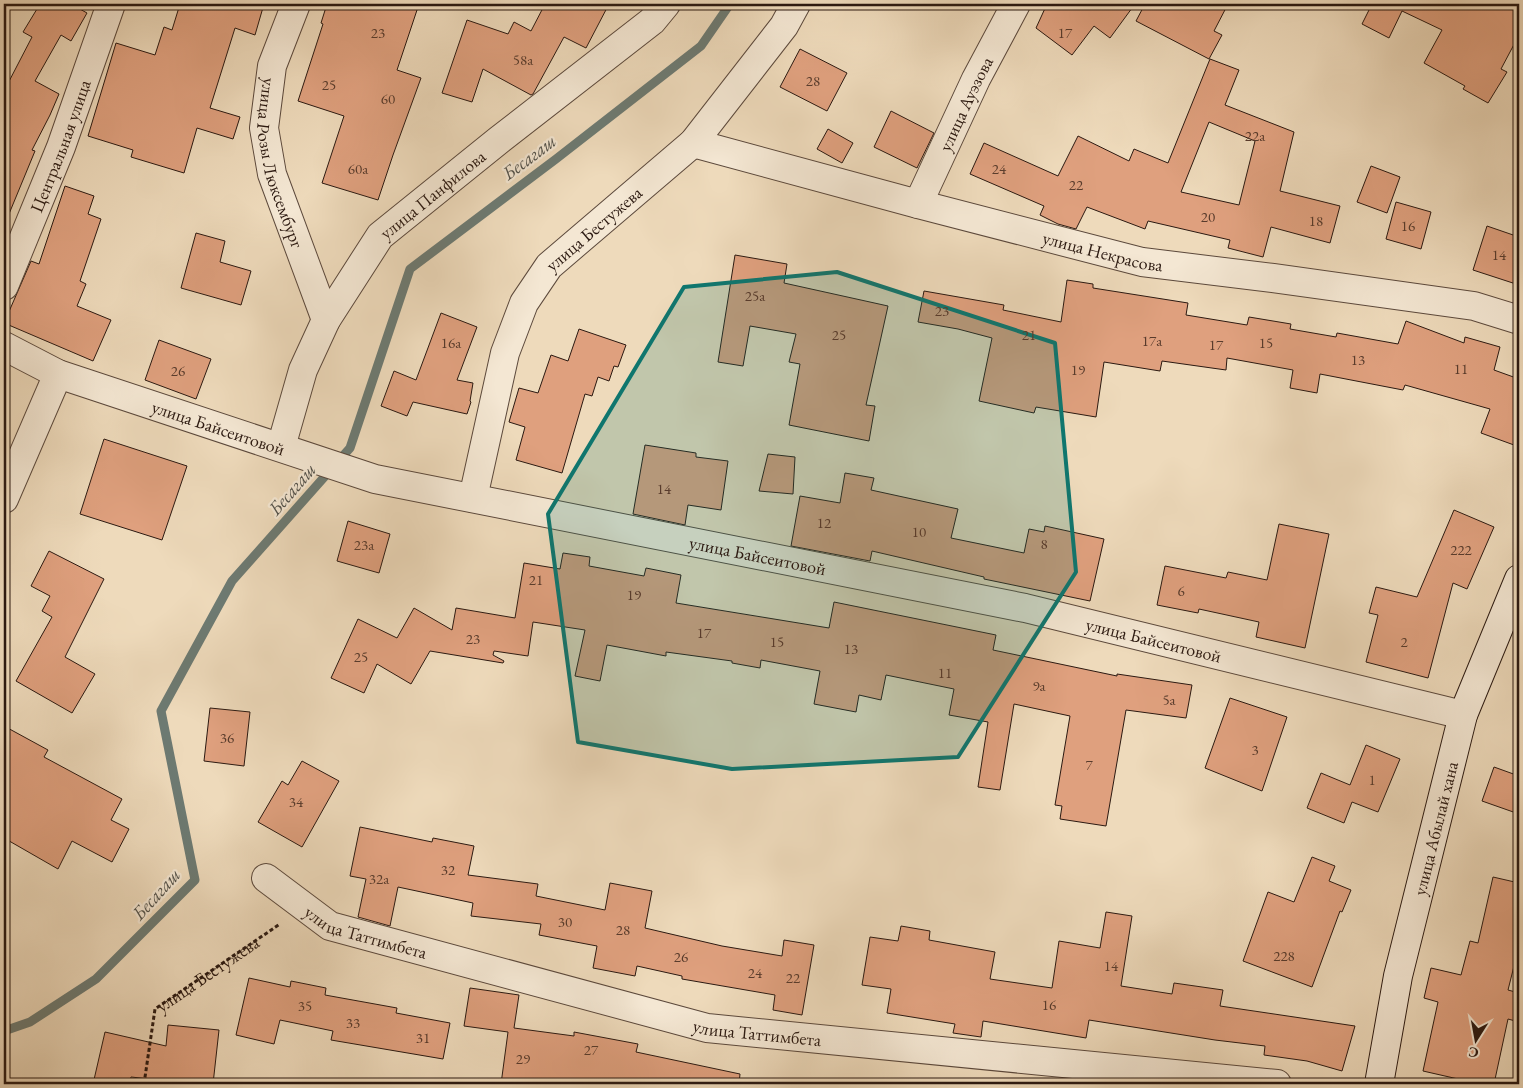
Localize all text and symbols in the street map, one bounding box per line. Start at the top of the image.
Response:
house number: 23 [371,23,385,42]
house number: 17 [1058,23,1073,42]
house number: 58а [513,50,533,69]
street label: улица Ауэзова [933,51,998,155]
house number: 28 [806,71,820,90]
house number: 25 [322,75,336,94]
street label: Центральная улица [24,76,95,215]
street label: улица Розы Люксембург [252,77,310,251]
house number: 60 [381,89,395,108]
house number: 22а [1245,126,1265,145]
water label: Бесагаш [496,129,561,186]
street label: улица Панфилова [374,144,490,244]
house number: 60а [348,159,368,178]
house number: 24 [992,159,1007,178]
house number: 22 [1069,175,1084,194]
street label: улица Бестужева [540,180,647,276]
house number: 20 [1201,207,1215,226]
house number: 18 [1309,211,1323,230]
house number: 16 [1401,216,1415,235]
street label: улица Некрасова [1040,225,1165,276]
house number: 14 [1492,245,1507,264]
house number: 25а [745,286,765,305]
house number: 23 [935,301,949,320]
house number: 25 [832,325,846,344]
house number: 21 [1022,325,1036,344]
house number: 17а [1142,331,1162,350]
house number: 16а [441,333,461,352]
house number: 15 [1259,333,1273,352]
house number: 17 [1209,335,1224,354]
house number: 13 [1351,350,1365,369]
house number: 11 [1454,359,1468,378]
house number: 19 [1071,360,1085,379]
house number: 26 [171,361,185,380]
street label: улица Байсеитовой [149,394,289,460]
water label: Бесагаш [262,458,322,521]
house number: 14 [657,479,672,498]
house number: 12 [817,513,832,532]
house number: 10 [912,522,926,541]
street label: улица Байсеитовой [687,530,829,580]
house number: 8 [1040,534,1048,553]
house number: 23а [354,535,374,554]
house number: 222 [1450,540,1473,559]
house number: 21 [529,570,543,589]
house number: 6 [1177,581,1185,600]
house number: 19 [627,585,641,604]
street label: улица Байсеитовой [1084,612,1224,667]
house number: 17 [697,623,712,642]
house number: 23 [466,629,480,648]
house number: 15 [770,632,784,651]
house number: 2 [1400,632,1408,651]
house number: 13 [844,639,858,658]
house number: 25 [354,647,368,666]
house number: 11 [938,663,952,682]
house number: 9а [1032,676,1046,695]
house number: 5а [1162,690,1176,709]
house number: 36 [220,728,234,747]
house number: 3 [1251,740,1259,759]
house number: 7 [1085,755,1093,774]
street label: улица Абылай хана [1407,758,1463,898]
house number: 1 [1368,770,1376,789]
house number: 34 [289,792,304,811]
house number: 32 [441,860,456,879]
water label: Бесагаш [125,863,186,926]
house number: 32а [369,869,389,888]
street label: улица Таттимбета [300,900,431,964]
house number: 30 [558,912,572,931]
house number: 28 [616,920,630,939]
street label: улица Бестужева [151,930,264,1017]
house number: 228 [1273,946,1295,965]
house number: 26 [674,947,688,966]
house number: 14 [1104,956,1119,975]
house number: 24 [748,963,763,982]
house number: 22 [786,968,801,987]
house number: 16 [1042,995,1056,1014]
house number: 35 [298,996,312,1015]
house number: 33 [346,1013,360,1032]
street label: улица Таттимбета [691,1013,823,1051]
north arrow [1450,1016,1500,1066]
house number: 31 [416,1028,430,1047]
house number: 27 [584,1040,599,1059]
text: С [1467,1043,1480,1063]
house number: 29 [516,1049,530,1068]

